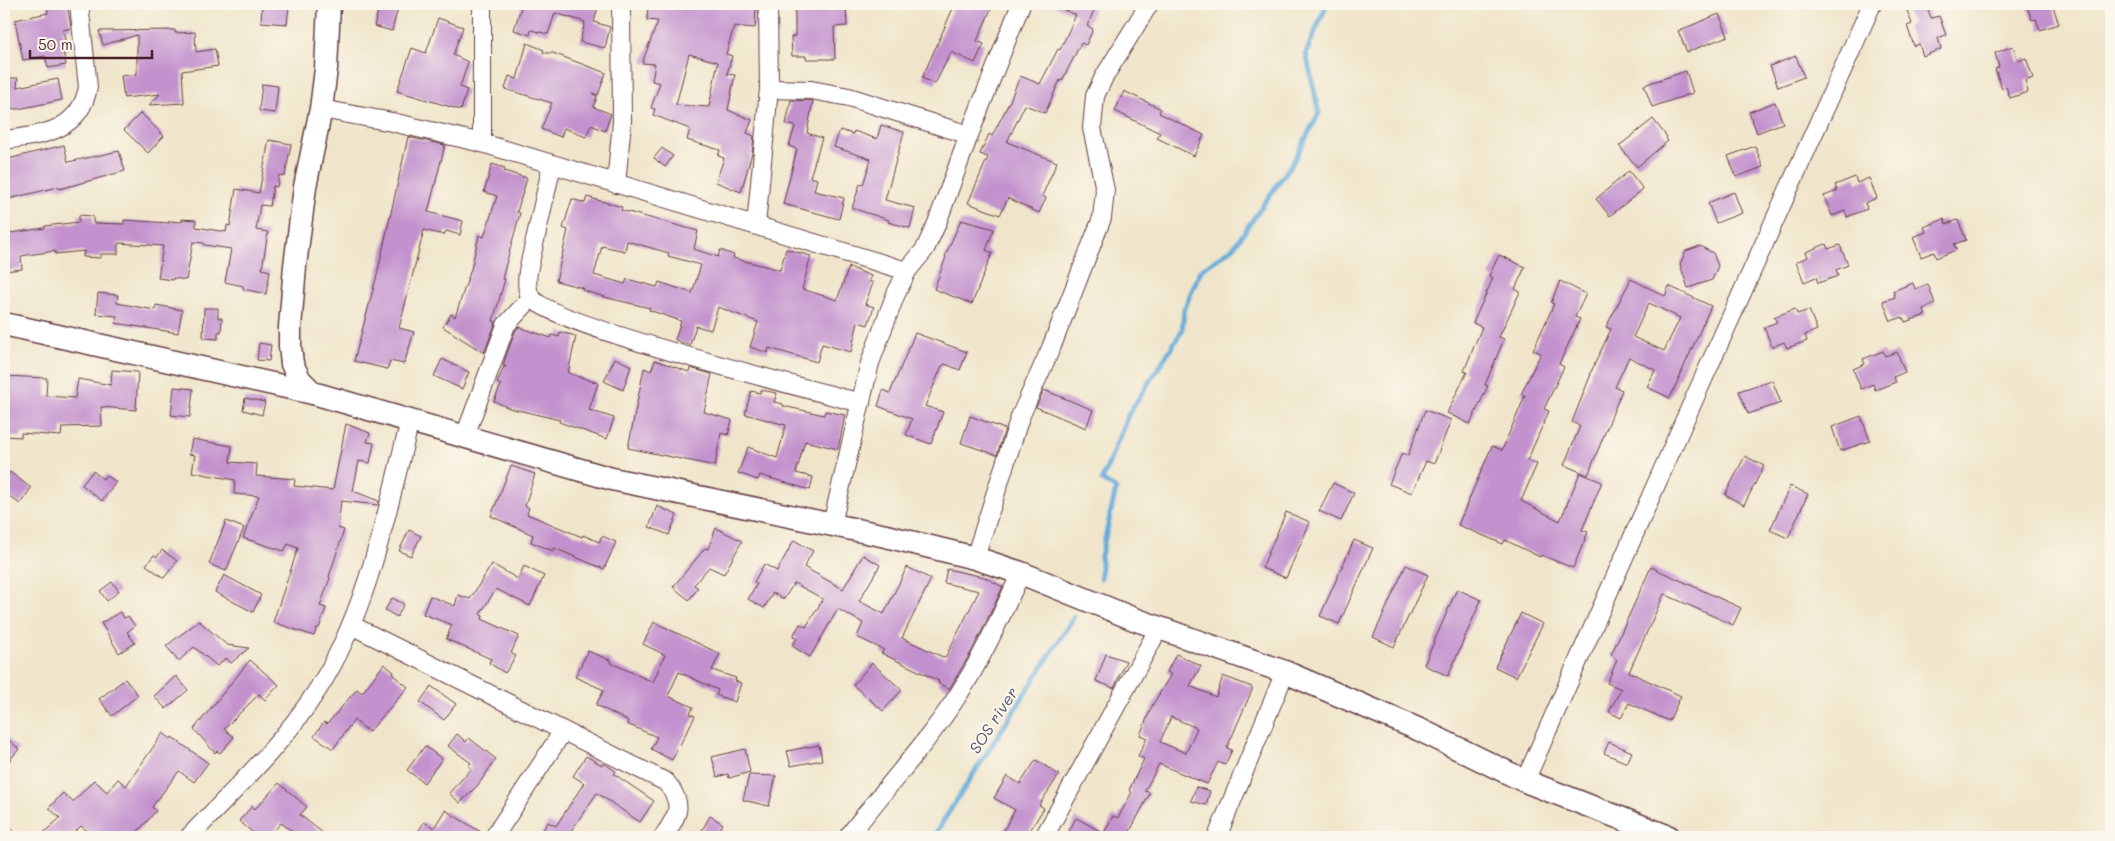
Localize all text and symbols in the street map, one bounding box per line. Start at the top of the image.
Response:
scale bar [30,28,152,60]
text: 50 m [38,34,73,54]
water label: SOS river [964,683,1022,757]

